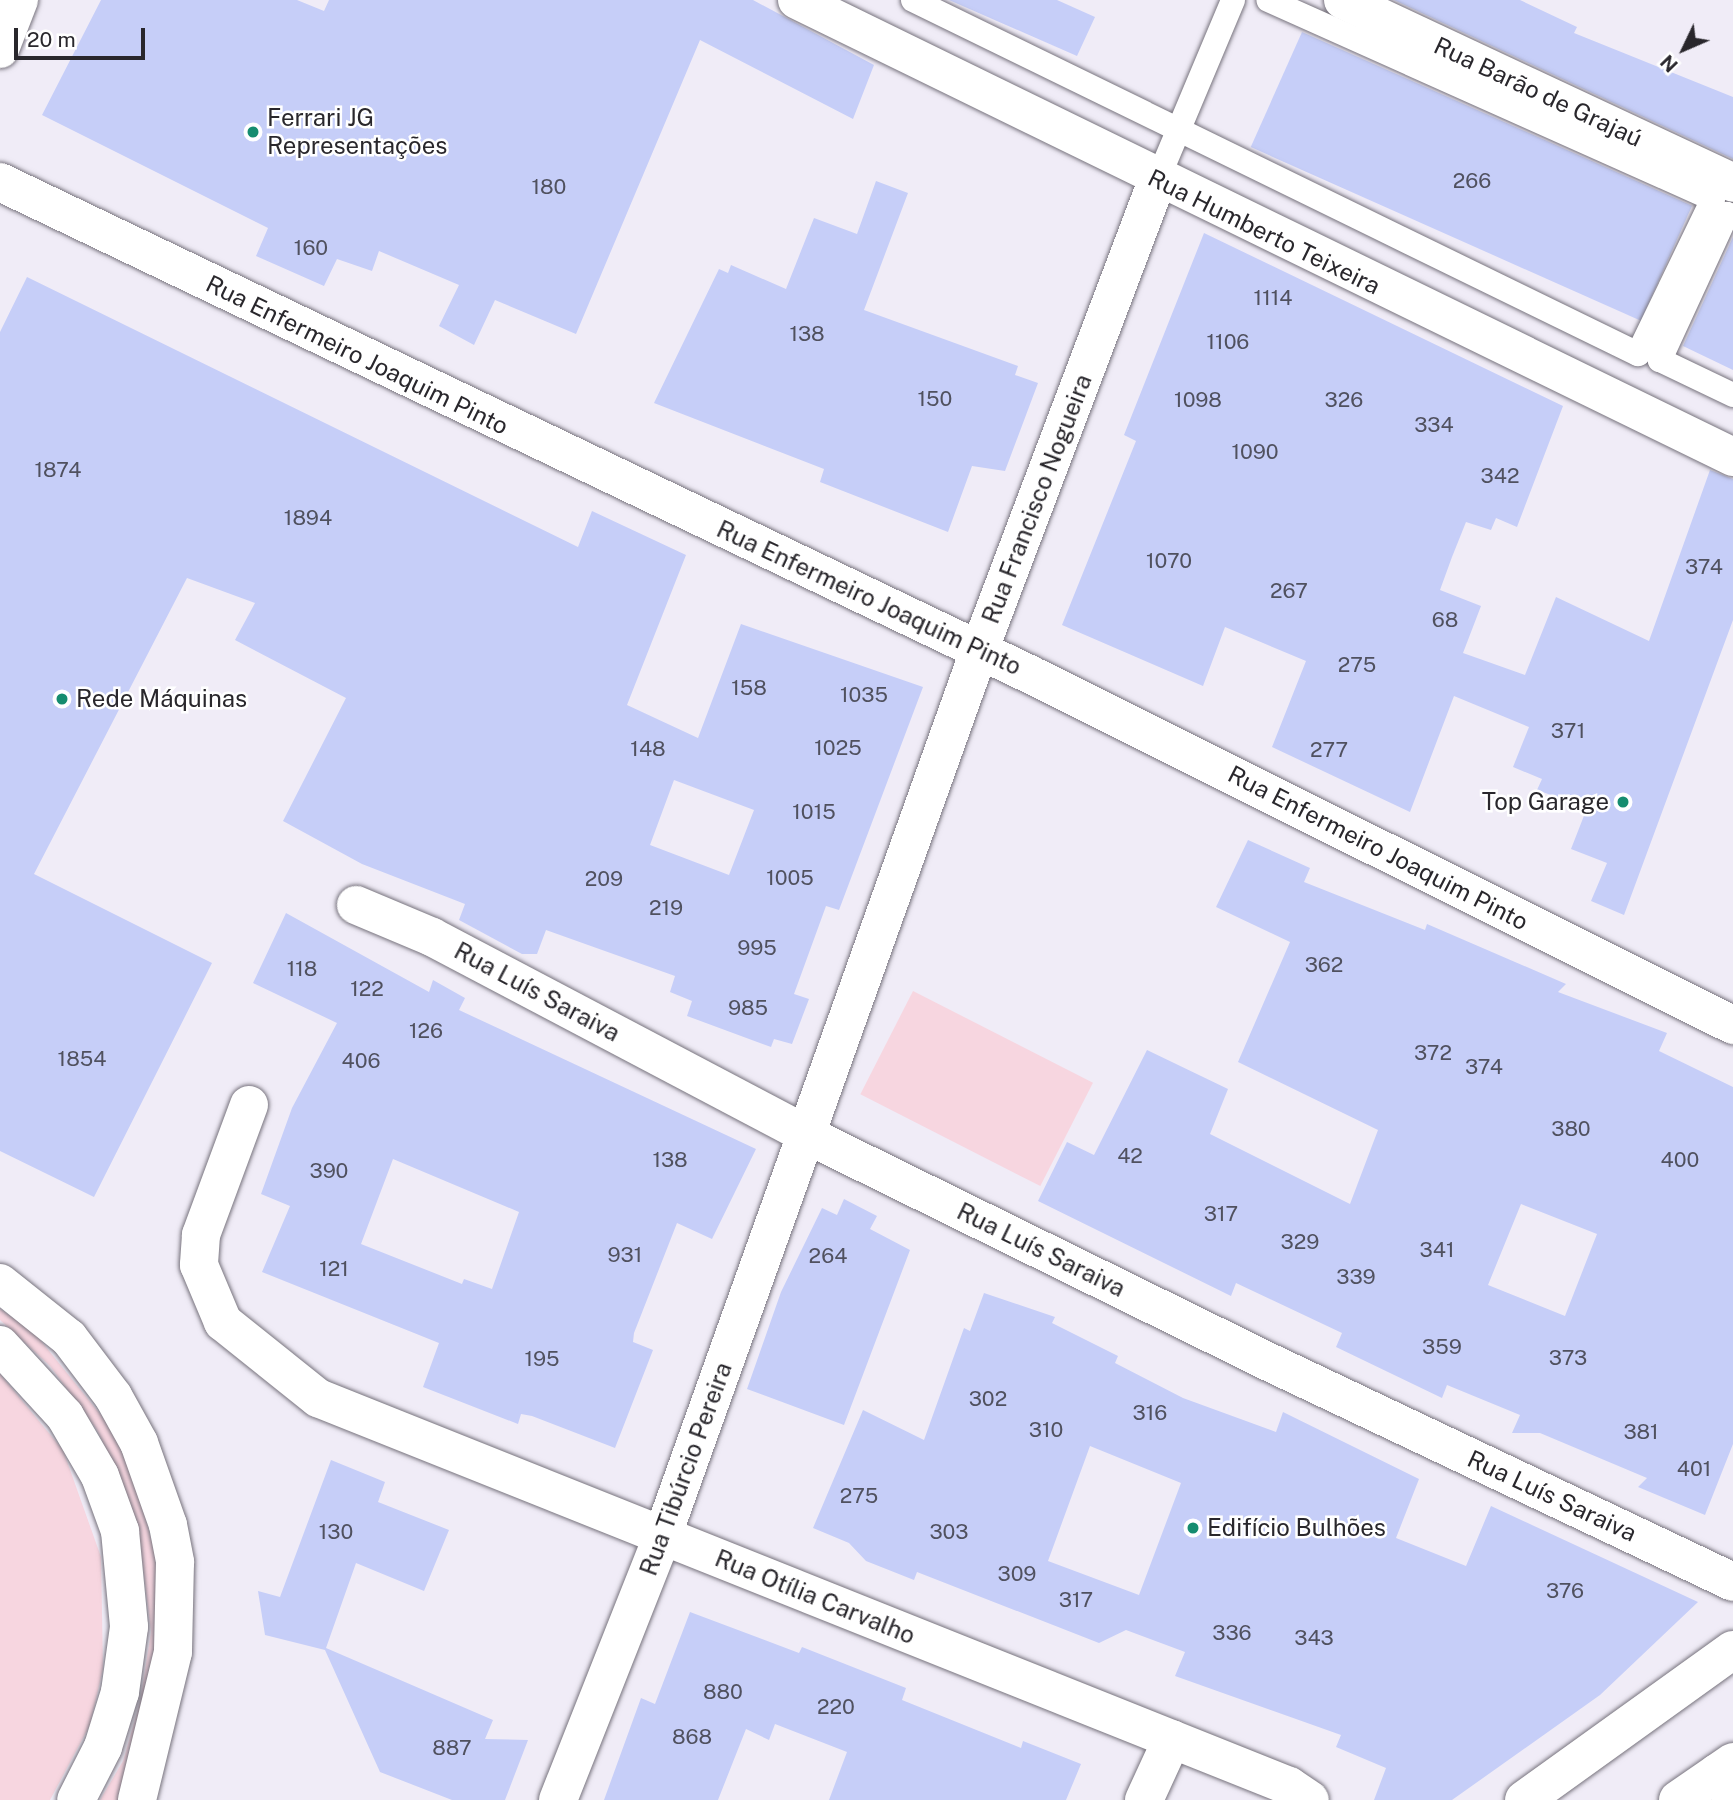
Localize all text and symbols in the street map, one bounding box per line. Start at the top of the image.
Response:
scale bar [18,14,149,58]
north arrow [1649,14,1719,84]
text: 20 m [27,27,76,52]
street label: Rua Barão de Grajaú [1429,31,1647,153]
text: N [1656,51,1682,77]
place label: Ferrari JG Representações [267,104,447,160]
marker: Ferrari JG Representações [245,124,261,140]
street label: Rua Humberto Teixeira [1143,163,1385,301]
house number: 266 [1453,168,1491,194]
house number: 180 [532,174,566,200]
house number: 160 [294,235,328,261]
street label: Rua Enfermeiro Joaquim Pinto [201,269,513,441]
house number: 1114 [1254,285,1292,311]
house number: 138 [789,321,825,347]
house number: 1106 [1207,329,1249,355]
street label: Rua Francisco Nogueira [976,370,1098,628]
house number: 150 [918,386,952,412]
house number: 1098 [1174,387,1222,413]
house number: 326 [1325,387,1363,413]
house number: 334 [1414,412,1454,438]
house number: 1090 [1231,439,1279,465]
house number: 1874 [34,457,82,483]
house number: 342 [1481,463,1519,489]
house number: 1894 [284,505,332,531]
street label: Rua Enfermeiro Joaquim Pinto [712,515,1026,681]
house number: 1070 [1146,548,1192,574]
house number: 374 [1685,554,1723,580]
house number: 267 [1270,578,1308,604]
house number: 68 [1432,607,1458,633]
house number: 275 [1338,652,1376,678]
house number: 158 [731,675,767,701]
house number: 1035 [840,682,888,708]
place label: Rede Máquinas [76,685,247,713]
marker: Rede Máquinas [54,691,70,707]
house number: 371 [1551,718,1585,744]
house number: 1025 [814,735,862,761]
house number: 148 [630,736,666,762]
house number: 277 [1310,737,1348,763]
street label: Rua Enfermeiro Joaquim Pinto [1223,760,1533,936]
place label: Top Garage [1482,788,1609,816]
marker: Top Garage [1615,794,1631,810]
house number: 1015 [792,799,836,825]
house number: 1005 [766,865,814,891]
house number: 209 [585,866,623,892]
house number: 219 [649,895,683,921]
house number: 995 [737,935,777,961]
street label: Rua Luís Saraiva [449,936,625,1048]
house number: 362 [1305,952,1343,978]
house number: 118 [287,956,317,982]
house number: 122 [350,976,384,1002]
house number: 985 [728,995,768,1021]
house number: 126 [409,1018,443,1044]
house number: 372 [1414,1040,1452,1066]
house number: 1854 [58,1046,106,1072]
house number: 406 [342,1048,380,1074]
house number: 374 [1465,1054,1503,1080]
house number: 380 [1551,1116,1591,1142]
house number: 42 [1117,1143,1143,1169]
house number: 138 [652,1147,688,1173]
house number: 400 [1661,1147,1699,1173]
house number: 390 [310,1158,348,1184]
street label: Rua Luís Saraiva [952,1197,1130,1303]
house number: 317 [1204,1201,1238,1227]
house number: 329 [1281,1229,1319,1255]
house number: 341 [1420,1237,1454,1263]
house number: 931 [608,1242,642,1268]
house number: 264 [809,1243,847,1269]
house number: 121 [319,1256,349,1282]
house number: 339 [1336,1264,1376,1290]
house number: 359 [1422,1334,1462,1360]
house number: 373 [1549,1345,1587,1371]
house number: 195 [524,1346,560,1372]
street label: Rua Tibúrcio Pereira [634,1358,738,1580]
house number: 302 [969,1386,1007,1412]
house number: 316 [1133,1400,1167,1426]
house number: 310 [1029,1417,1063,1443]
house number: 381 [1623,1419,1659,1445]
street label: Rua Luís Saraiva [1463,1444,1641,1548]
house number: 401 [1677,1456,1711,1482]
house number: 275 [840,1483,878,1509]
place label: Edifício Bulhões [1207,1514,1386,1542]
house number: 130 [319,1519,353,1545]
house number: 303 [929,1519,969,1545]
marker: Edifício Bulhões [1185,1520,1201,1536]
street label: Rua Otília Carvalho [711,1544,919,1650]
house number: 309 [998,1561,1036,1587]
house number: 376 [1546,1578,1584,1604]
house number: 317 [1059,1587,1093,1613]
house number: 336 [1212,1620,1252,1646]
house number: 343 [1294,1625,1334,1651]
house number: 880 [703,1679,743,1705]
house number: 220 [817,1694,855,1720]
house number: 868 [672,1724,712,1750]
house number: 887 [432,1735,472,1761]

